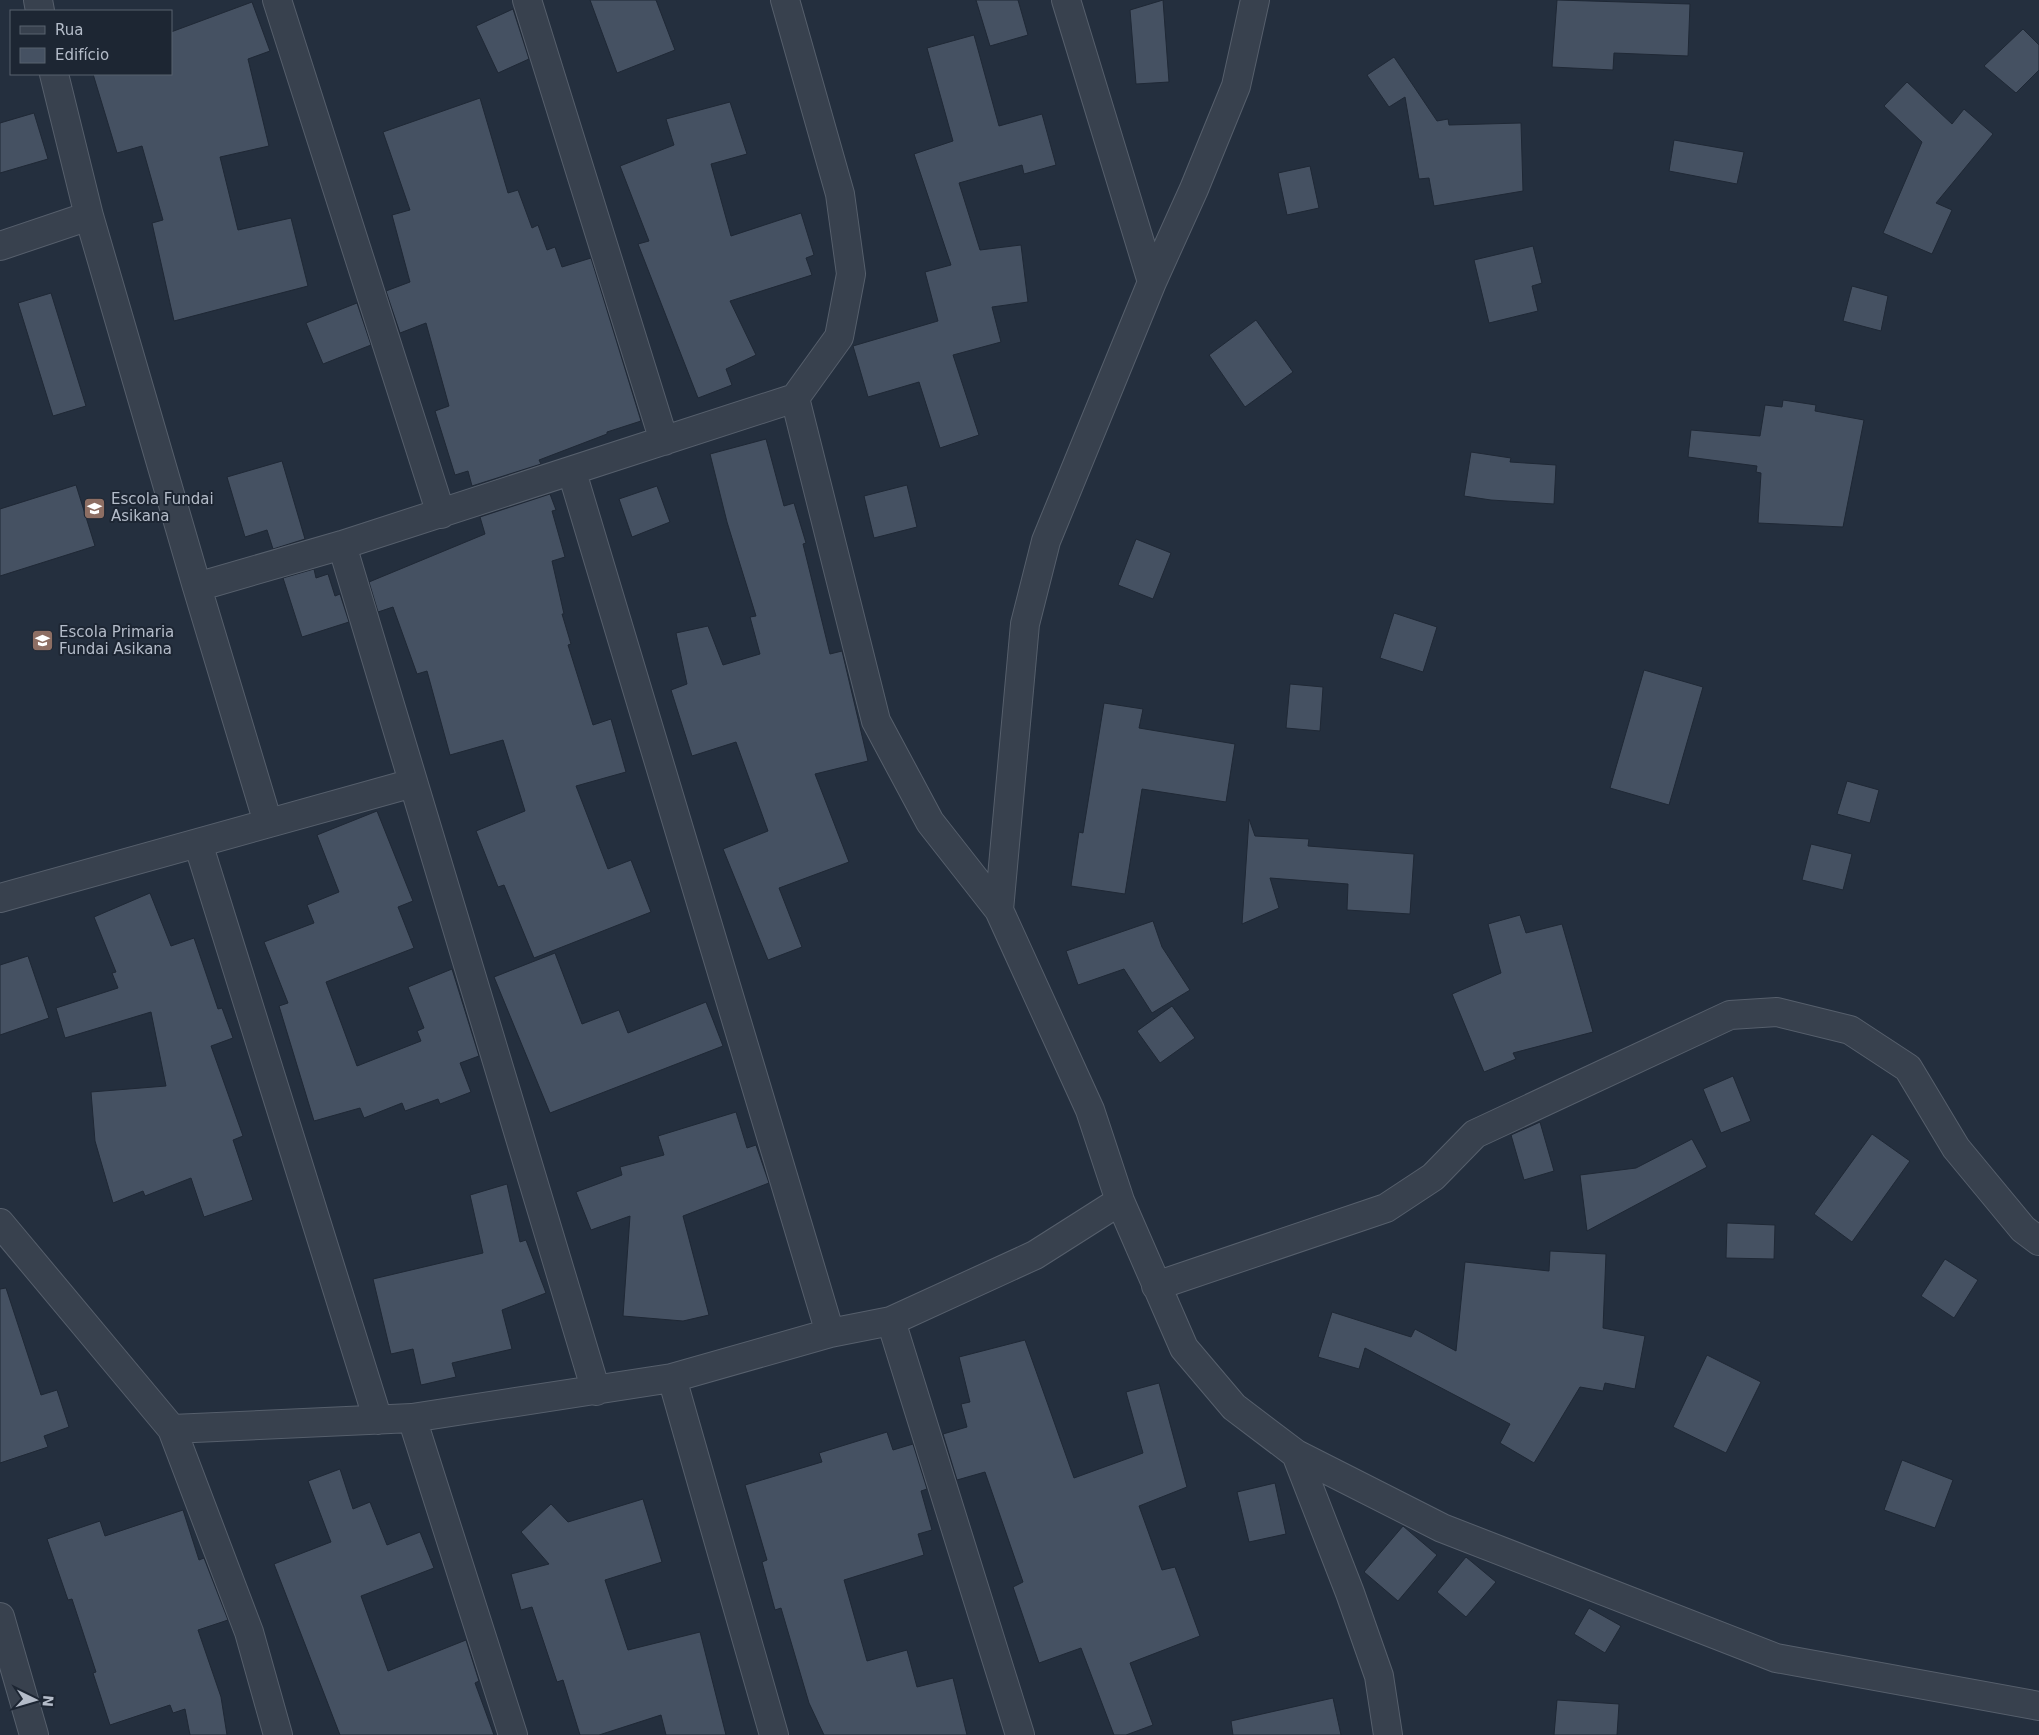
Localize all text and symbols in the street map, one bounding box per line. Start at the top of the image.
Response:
legend [10,10,172,75]
text: Rua [55,21,83,39]
text: Edifício [55,46,109,64]
place label: Escola Fundai Asikana [111,490,214,525]
school or university icon: Escola Fundai Asikana [83,496,107,520]
place label: Escola Primaria Fundai Asikana [59,623,174,658]
school or university icon: Escola Primaria Fundai Asikana [31,629,55,653]
north arrow [10,1675,60,1725]
text: N [39,1695,56,1708]

